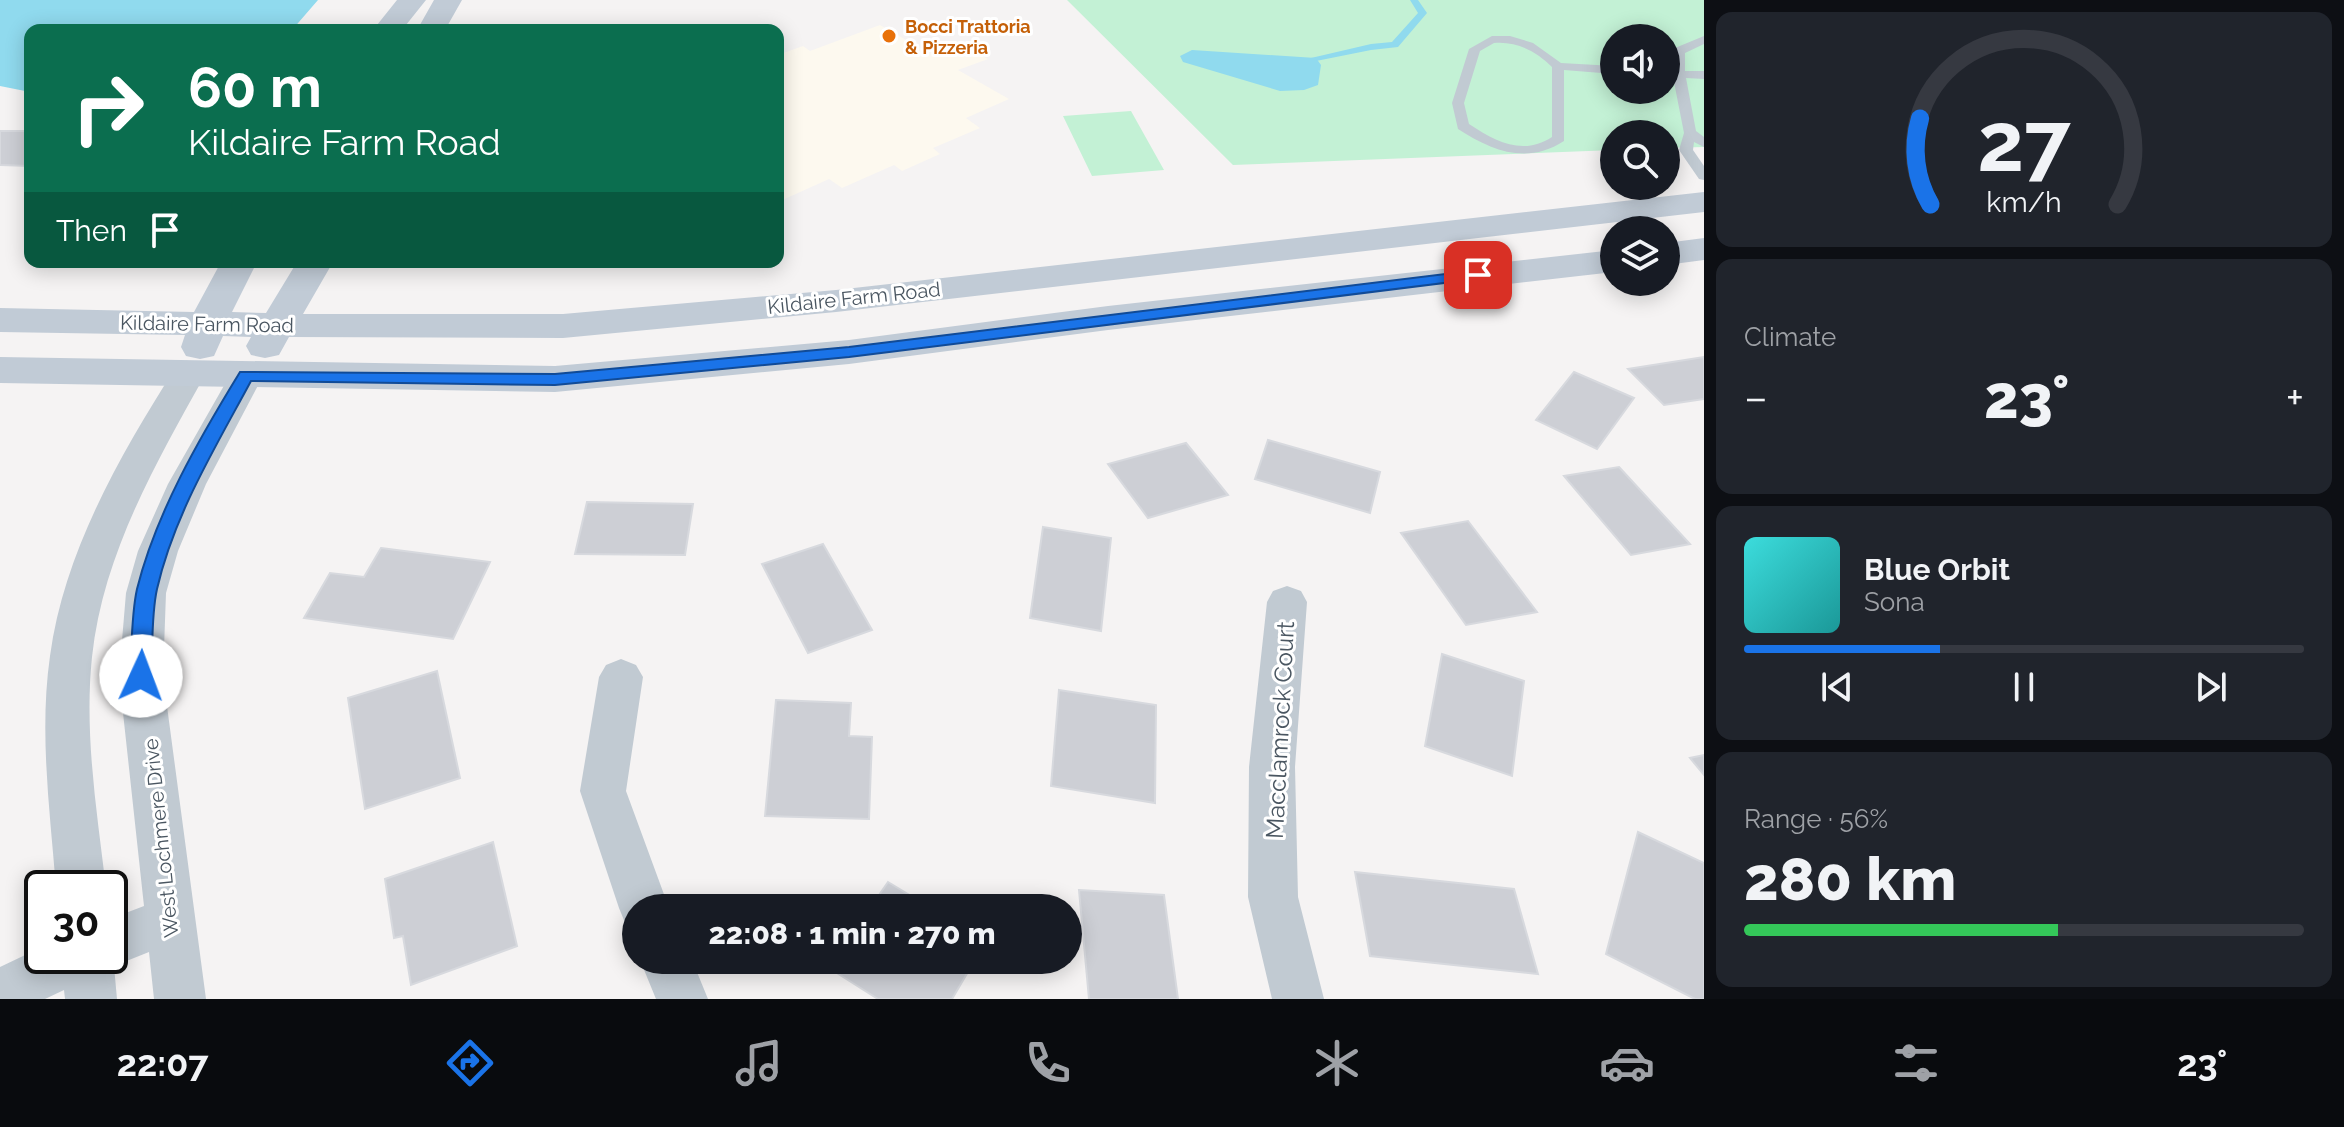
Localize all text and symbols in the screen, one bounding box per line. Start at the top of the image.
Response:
place label: Bocci Trattoria & Pizzeria [905,16,1031,58]
map controls [1600,24,1680,296]
button: sound [1600,24,1680,104]
marker: Bocci Trattoria & Pizzeria [880,27,898,45]
text: 60 m [188,54,322,120]
icon: right [56,56,160,160]
text: 27 [1977,93,2071,190]
button: search [1600,120,1680,200]
text: Kildaire Farm Road [188,121,501,163]
text: km/h [1986,186,2062,220]
icon: arrive [143,208,187,252]
text: Then [56,213,127,248]
button: layers [1600,216,1680,296]
pin [1444,241,1512,309]
icon: arrive [1456,253,1500,297]
street label: Kildaire Farm Road [766,277,942,319]
street label: Kildaire Farm Road [120,310,294,338]
text: Climate [1744,322,1836,352]
text: 23° [1984,362,2070,432]
text: − [1744,372,1768,423]
text: + [2286,372,2304,423]
text: Blue Orbit [1864,552,2010,587]
text: Sona [1864,587,1925,617]
street label: Macclamrock Court [1260,621,1300,839]
position arrow [99,634,183,718]
icon: previous [1815,665,1859,709]
icon: pause [2002,665,2046,709]
icon: next [2189,665,2233,709]
street label: West Lochmere Drive [139,737,183,939]
text: Range · 56% [1744,804,1888,834]
text: 280 km [1744,844,1956,914]
speed limit sign: 30 [24,870,128,974]
text: 22:08 · 1 min · 270 m [708,916,996,951]
icon: directions [442,1035,498,1091]
icon: music [731,1035,787,1091]
icon: phone [1020,1035,1076,1091]
icon: climate [1309,1035,1365,1091]
icon: car [1599,1035,1655,1091]
icon: filters [1888,1035,1944,1091]
text: 22:07 [117,1042,208,1084]
text: 23° [2177,1042,2227,1084]

